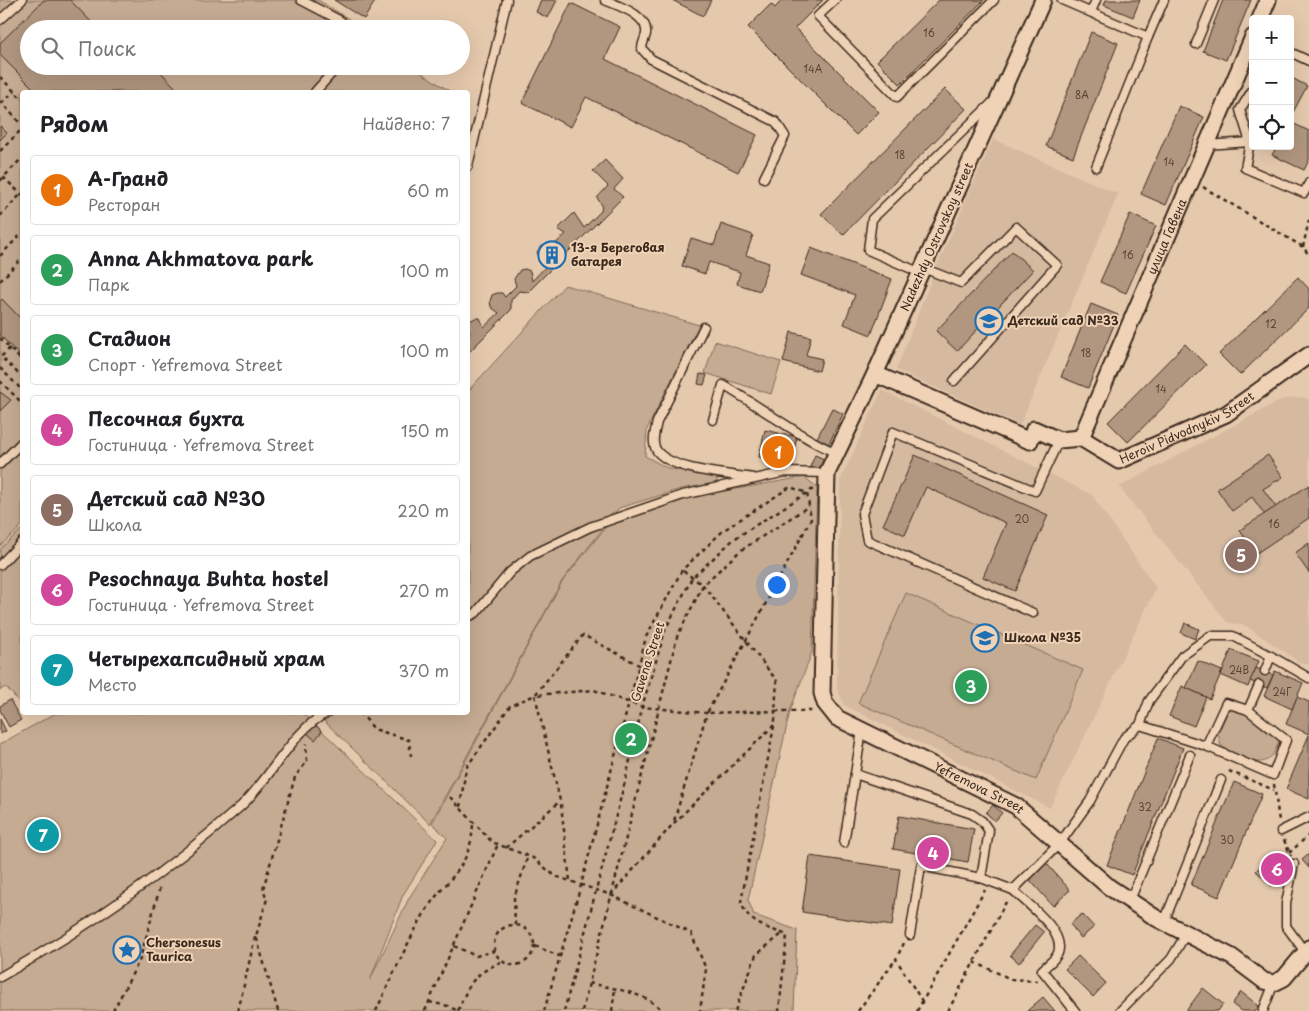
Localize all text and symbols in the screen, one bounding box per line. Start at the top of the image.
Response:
map controls [1249,15,1294,150]
button: + [1249,15,1294,60]
search box [20,20,470,75]
house number: 16 [923,25,935,40]
icon: search [38,34,66,62]
text: Поиск [78,34,136,62]
button: − [1249,60,1294,105]
house number: 14А [804,61,823,76]
house number: 8А [1075,87,1089,102]
button: locate [1249,105,1294,150]
text: Рядом [40,107,108,139]
text: Найдено: 7 [363,111,450,135]
house number: 18 [895,147,905,162]
house number: 14 [1163,154,1175,169]
street label: Nadezhdy Ostrovskoy street [895,159,977,314]
text: А-Гранд [88,164,168,192]
text: 1 [53,178,61,202]
text: 60 m [407,178,449,202]
text: Ресторан [88,192,161,216]
street label: улица Гавена [1142,195,1191,277]
place label: 13-я Береговая батарея [571,238,665,270]
building icon: 13-я Береговая батарея [537,240,567,270]
text: Anna Akhmatova park [88,244,314,272]
house number: 16 [1122,247,1134,262]
text: 2 [51,258,63,282]
text: 100 m [400,258,449,282]
text: Парк [88,272,129,296]
school or university icon: Детский сад №33 [974,306,1004,336]
place label: Детский сад №33 [1007,311,1119,329]
house number: 12 [1265,316,1277,331]
text: Стадион [88,324,171,352]
text: 3 [52,338,62,362]
text: 100 m [400,338,449,362]
house number: 18 [1081,345,1091,360]
text: Спорт · Yefremova Street [88,352,283,376]
house number: 14 [1155,381,1167,396]
street label: Heroiv Pidvodnykiv Street [1116,387,1258,468]
text: Песочная бухта [88,404,245,432]
text: 4 [52,418,62,442]
text: 150 m [401,418,449,442]
text: Гостиница · Yefremova Street [88,432,314,456]
pin: 1 [762,433,794,471]
text: Детский сад №30 [88,484,265,512]
text: 5 [52,498,62,522]
text: 220 m [398,498,449,522]
house number: 20 [1015,511,1029,526]
text: Школа [88,512,142,536]
house number: 16 [1268,516,1280,531]
pin: 5 [1225,536,1257,574]
text: Pesochnaya Buhta hostel [88,564,328,592]
your location [764,572,790,598]
text: 6 [51,578,63,602]
text: 270 m [399,578,449,602]
text: Гостиница · Yefremova Street [88,592,314,616]
street label: Gavena Street [626,619,668,704]
school or university icon: Школа №35 [970,623,1000,653]
place label: Школа №35 [1004,628,1081,646]
text: Четырехапсидный храм [88,644,326,672]
text: 7 [52,658,62,682]
text: 370 m [399,658,449,682]
house number: 24В [1229,662,1249,677]
pin: 3 [955,667,987,705]
text: Место [88,672,137,696]
house number: 24Г [1273,684,1292,699]
pin: 2 [615,720,647,758]
street label: Yefremova Street [931,757,1029,817]
house number: 32 [1138,799,1152,814]
pin: 7 [27,816,59,854]
house number: 30 [1220,832,1234,847]
pin: 4 [917,834,949,872]
pin: 6 [1261,850,1293,888]
place label: Chersonesus Taurica [146,933,221,965]
place icon: Chersonesus Taurica [112,935,142,965]

